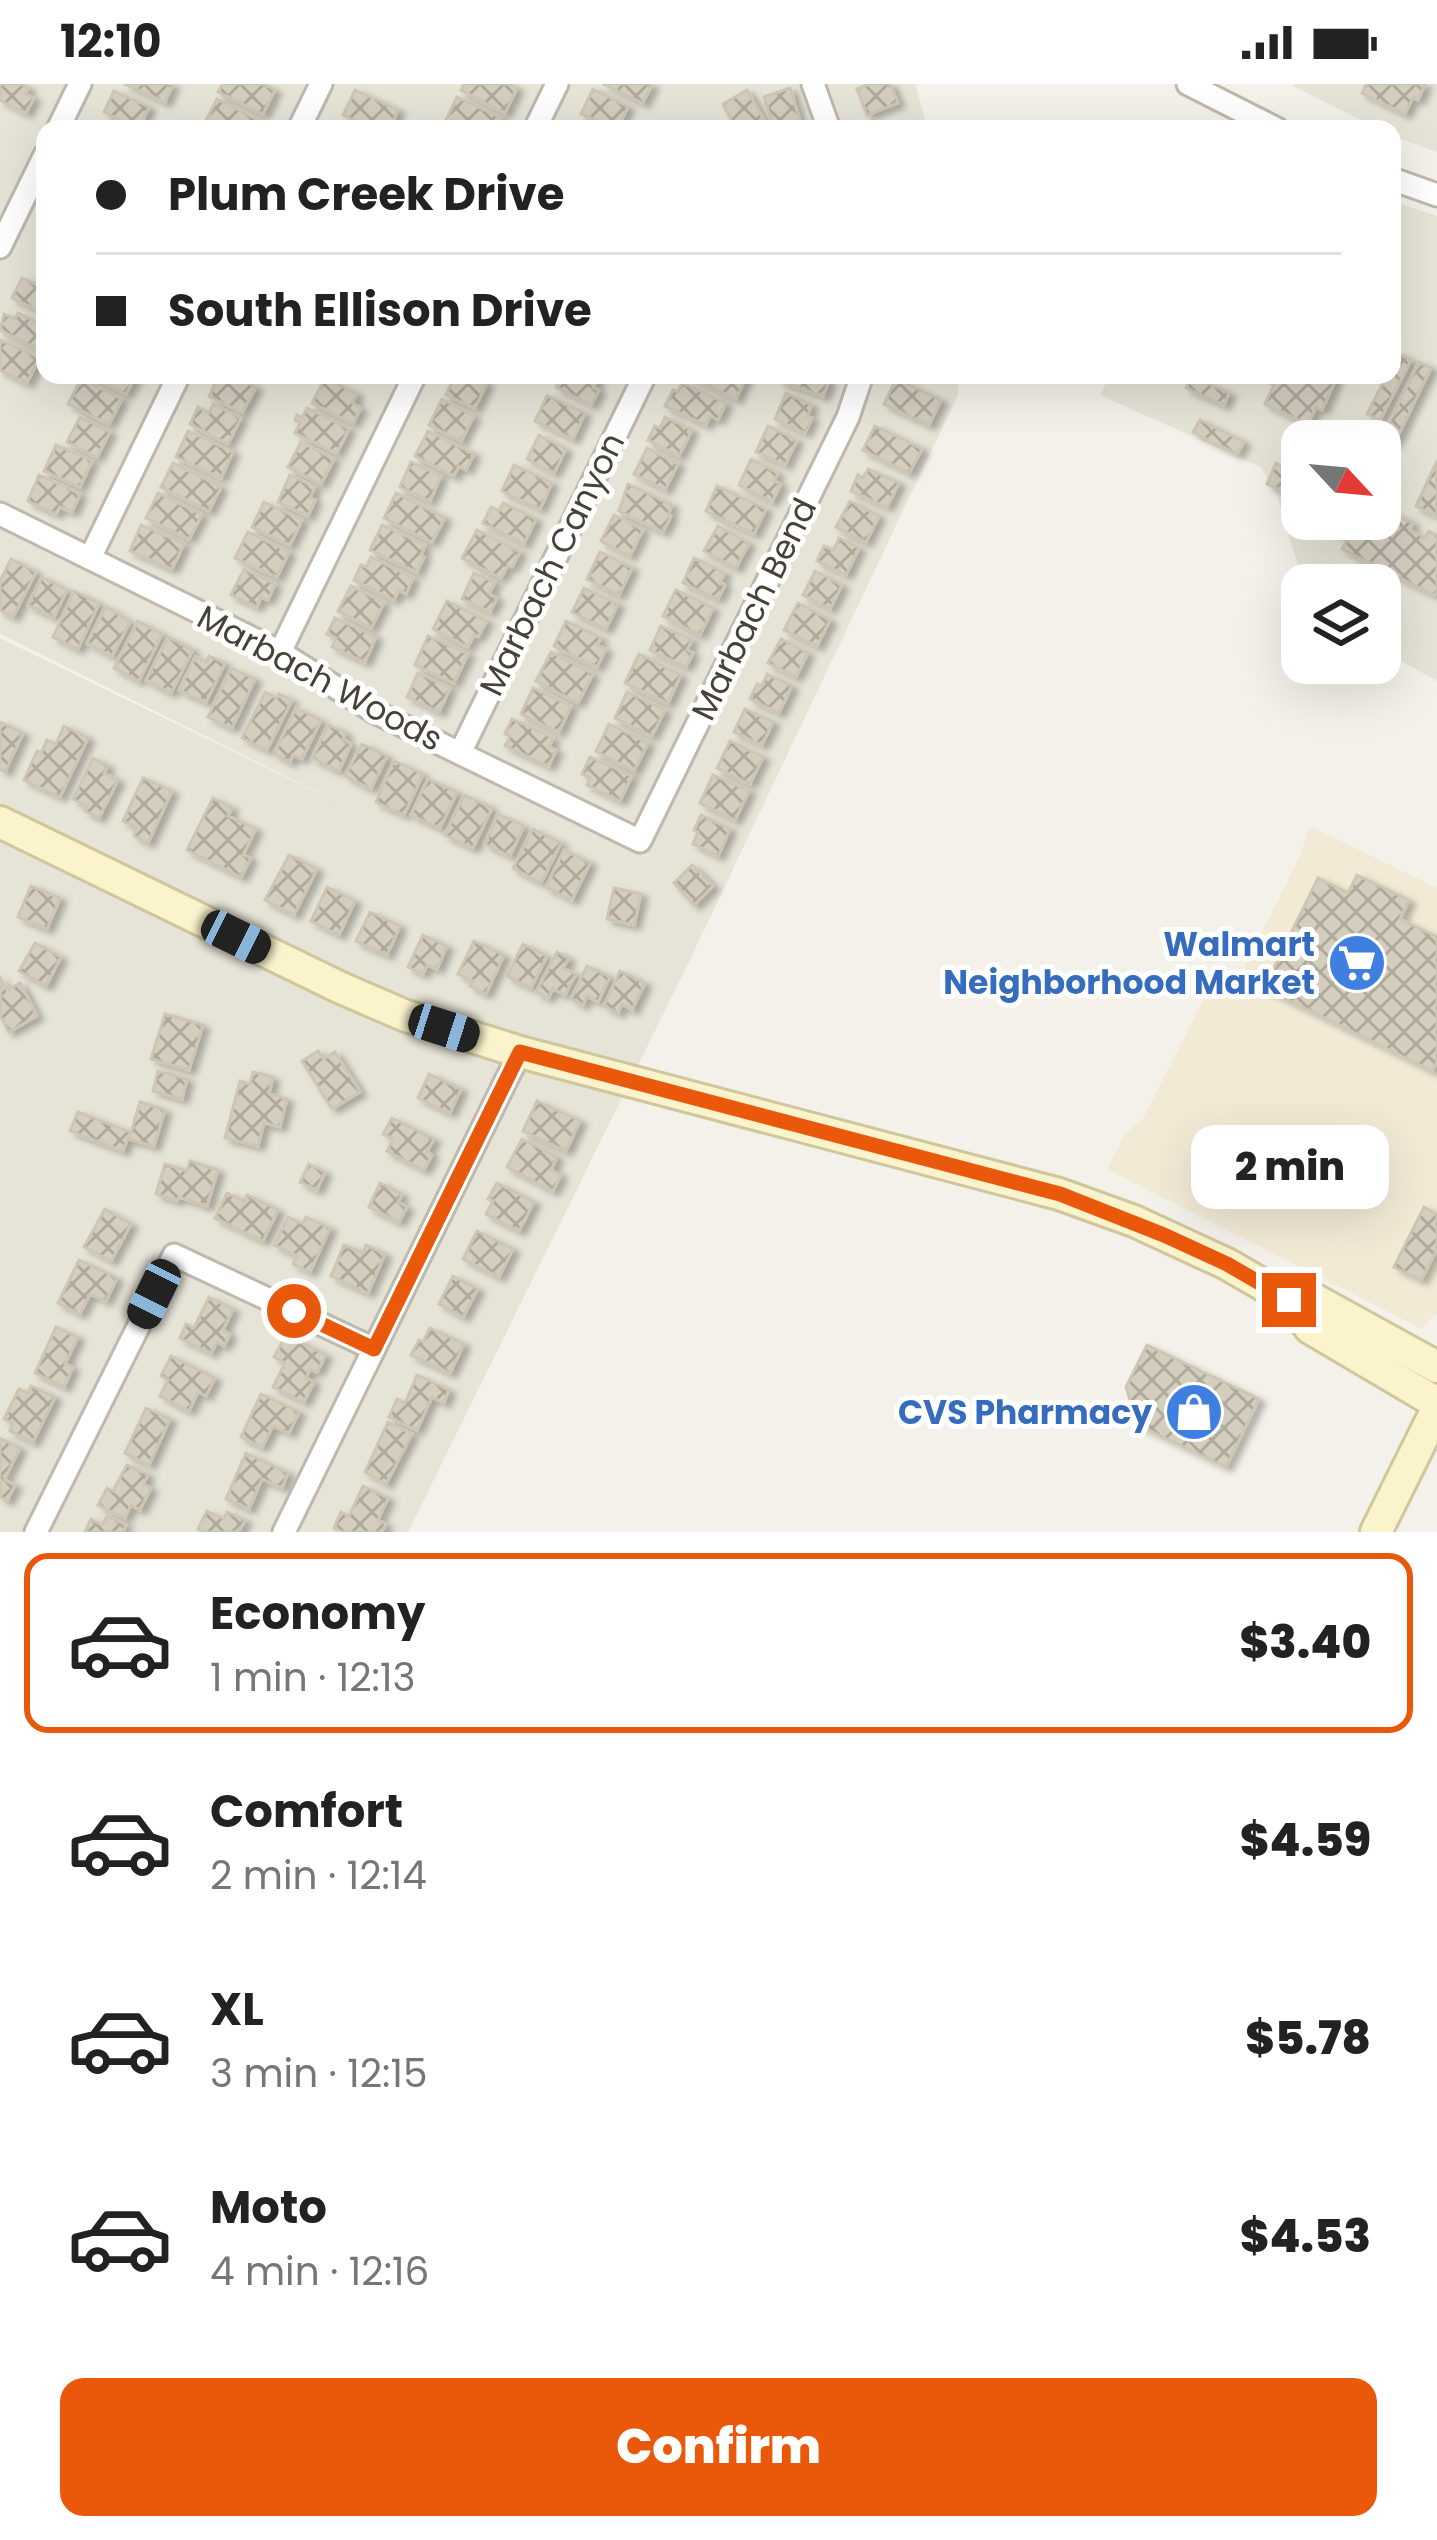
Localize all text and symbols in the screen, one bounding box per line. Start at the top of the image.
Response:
text: 12:10 [60,10,162,73]
text: Plum Creek Drive [168,163,564,226]
text: South Ellison Drive [168,279,592,342]
north arrow [1281,420,1401,540]
map controls [1281,420,1401,684]
street label: Marbach Canyon [468,425,636,703]
street label: Marbach Bend [680,490,828,728]
button: layers [1281,564,1401,684]
street label: Marbach Woods [189,593,451,763]
car [196,905,276,969]
place label: Walmart Neighborhood Market [943,921,1315,1006]
supermarket icon: Walmart Neighborhood Market [1326,932,1388,994]
car [404,1000,484,1056]
callout: 2 min [1190,1126,1388,1210]
text: 2 min [1235,1139,1345,1194]
car [122,1254,186,1334]
route end [1262,1273,1316,1327]
route start [267,1284,321,1338]
shop icon: CVS Pharmacy [1163,1381,1225,1443]
place label: CVS Pharmacy [898,1389,1152,1436]
text: Economy [210,1582,425,1645]
icon: car [66,1589,174,1697]
text: $3.40 [1240,1611,1371,1674]
text: 1 min · 12:13 [210,1650,415,1705]
text: Comfort [210,1780,403,1843]
icon: car [66,1787,174,1895]
text: $4.59 [1240,1809,1371,1872]
text: 2 min · 12:14 [210,1848,427,1903]
text: XL [210,1978,264,2041]
icon: car [66,1985,174,2093]
text: $5.78 [1245,2007,1371,2070]
text: 3 min · 12:15 [210,2046,427,2101]
text: Moto [210,2176,327,2239]
icon: car [66,2183,174,2291]
text: $4.53 [1240,2205,1371,2268]
text: 4 min · 12:16 [210,2244,429,2299]
button: Confirm [60,2378,1377,2516]

